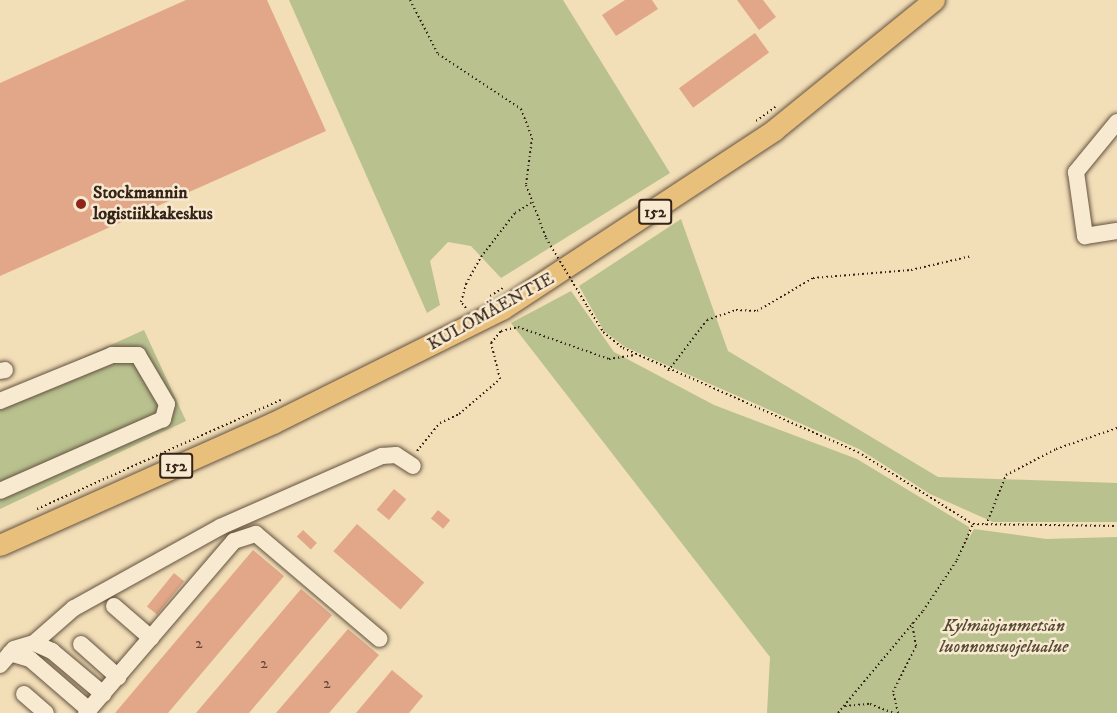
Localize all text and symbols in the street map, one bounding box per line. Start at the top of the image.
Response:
place label: Stockmannin logistiikkakeskus [93,183,213,226]
marker: Stockmannin logistiikkakeskus [74,197,88,211]
road number: 152 [637,199,673,225]
street label: KULOMÄENTIE [424,268,558,356]
road number: 152 [158,453,194,479]
park label: Kylmäojanmetsän luonnonsuojelualue [940,616,1068,658]
house number: 2 [195,635,203,653]
house number: 2 [260,655,268,673]
house number: 2 [323,675,331,693]

